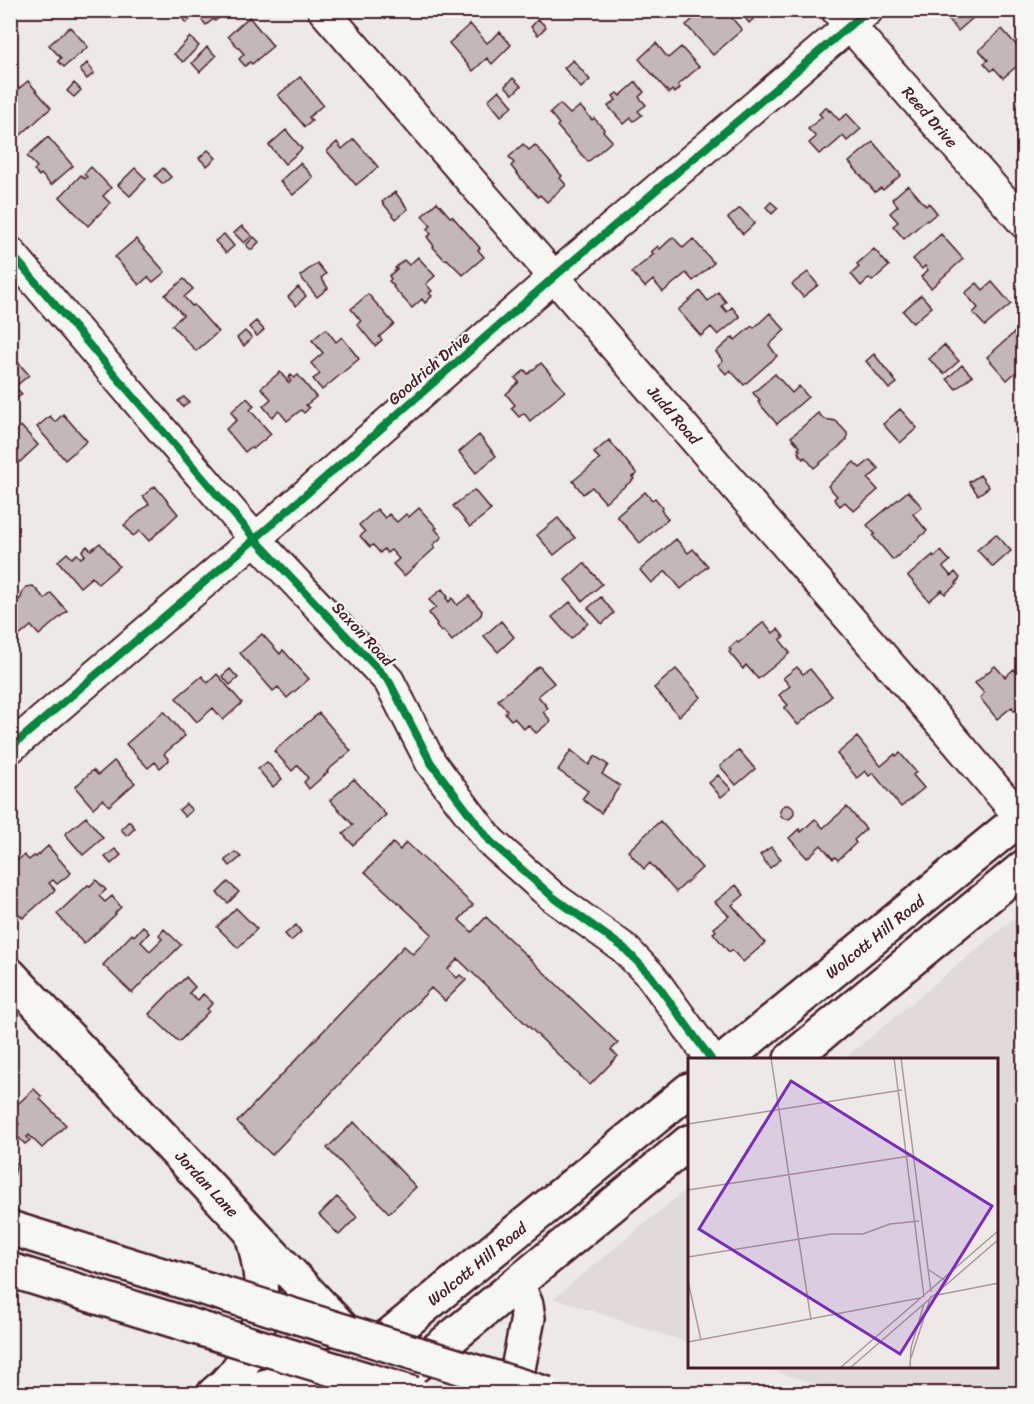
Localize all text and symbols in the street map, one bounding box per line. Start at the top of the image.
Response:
street label: Reed Drive [894,79,966,155]
street label: Goodrich Drive [381,323,477,413]
street label: Judd Road [639,378,709,453]
street label: Saxon Road [325,594,402,675]
street label: Wolcott Hill Road [819,886,933,987]
inset map [688,1058,998,1368]
street label: Jordan Lane [167,1143,246,1225]
street label: Wolcott Hill Road [421,1213,535,1314]

